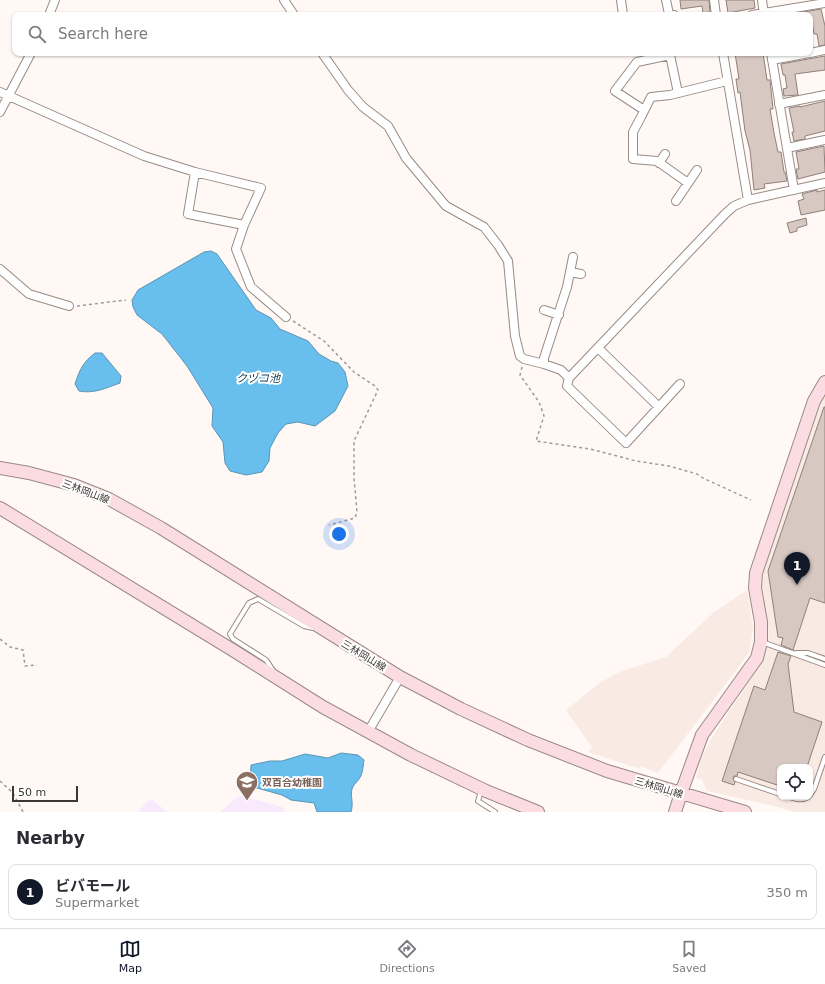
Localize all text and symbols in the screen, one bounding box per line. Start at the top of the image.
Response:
search box [12,12,813,56]
icon: search [26,23,48,45]
text: Search here [58,25,148,43]
water label: クヅコ池 [236,372,281,385]
street label: 三林岡山線 [61,477,111,506]
your location [329,524,349,544]
pin: 1 [784,552,810,585]
street label: 三林岡山線 [339,638,388,673]
map controls [777,764,813,800]
button: locate [777,764,813,800]
school or university icon: 双百合幼稚園 [234,769,260,802]
street label: 三林岡山線 [633,775,684,800]
place label: 双百合幼稚園 [262,777,322,788]
scale bar [12,784,78,803]
text: 50 m [18,786,46,799]
text: Nearby [16,828,85,848]
text: ビバモール [55,877,130,895]
text: 1 [25,885,35,900]
text: 350 m [766,885,808,900]
text: Supermarket [55,895,139,910]
tab: Map [119,938,142,975]
tab: Directions [379,938,435,975]
tab: Saved [672,938,706,975]

